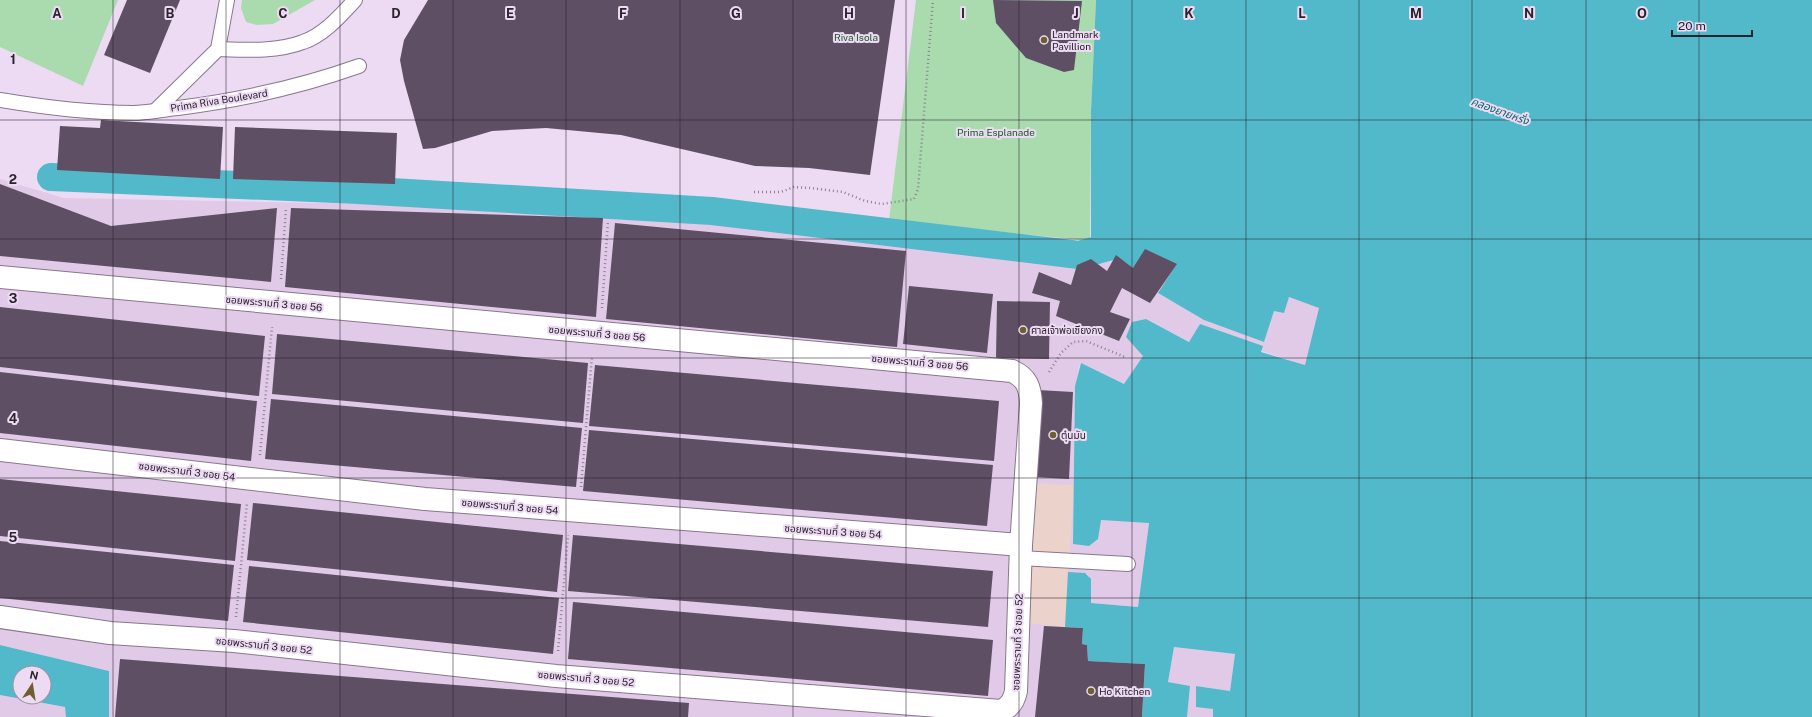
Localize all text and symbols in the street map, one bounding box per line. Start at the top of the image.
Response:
text: A [52,6,62,21]
text: B [166,6,175,21]
text: C [278,6,288,21]
text: D [391,6,401,21]
text: E [506,6,514,21]
text: F [619,6,627,21]
text: G [731,6,741,21]
text: H [844,6,854,21]
text: I [961,6,965,21]
text: J [1073,6,1079,21]
text: K [1184,6,1194,21]
text: L [1298,6,1306,21]
text: M [1410,6,1422,21]
text: N [1524,6,1534,21]
text: O [1637,6,1647,21]
scale bar [1672,12,1752,38]
text: 20 m [1678,19,1706,33]
place label: Landmark Pavillion [1052,28,1099,52]
park label: Riva Isola [834,31,878,43]
marker: Landmark Pavillion [1039,35,1049,45]
text: 1 [10,52,16,67]
street label: Prima Riva Boulevard [170,86,269,114]
water label: คลองยายหรั่ง [1470,94,1532,127]
park label: Prima Esplanade [957,126,1035,138]
text: 2 [9,172,17,187]
text: 3 [9,291,18,306]
street label: ซอยพระรามที่ 3 ซอย 56 [225,292,323,313]
street label: ซอยพระรามที่ 3 ซอย 56 [548,322,646,343]
place label: ศาลเจ้าพ่อเซียงกง [1031,324,1103,336]
marker: ศาลเจ้าพ่อเซียงกง [1018,325,1028,335]
street label: ซอยพระรามที่ 3 ซอย 56 [871,351,969,372]
text: 4 [9,411,18,426]
place label: ตุ๋นมัน [1061,429,1086,442]
marker: ตุ๋นมัน [1048,430,1058,440]
street label: ซอยพระรามที่ 3 ซอย 54 [138,458,236,483]
street label: ซอยพระรามที่ 3 ซอย 54 [461,495,559,516]
street label: ซอยพระรามที่ 3 ซอย 54 [784,521,882,540]
text: 5 [9,530,18,545]
street label: ซอยพระรามที่ 3 ซอย 52 [1008,593,1025,691]
street label: ซอยพระรามที่ 3 ซอย 52 [215,633,313,656]
north arrow [12,665,52,705]
street label: ซอยพระรามที่ 3 ซอย 52 [537,667,635,688]
text: N [29,668,40,682]
place label: Ho Kitchen [1099,685,1150,697]
marker: Ho Kitchen [1086,686,1096,696]

